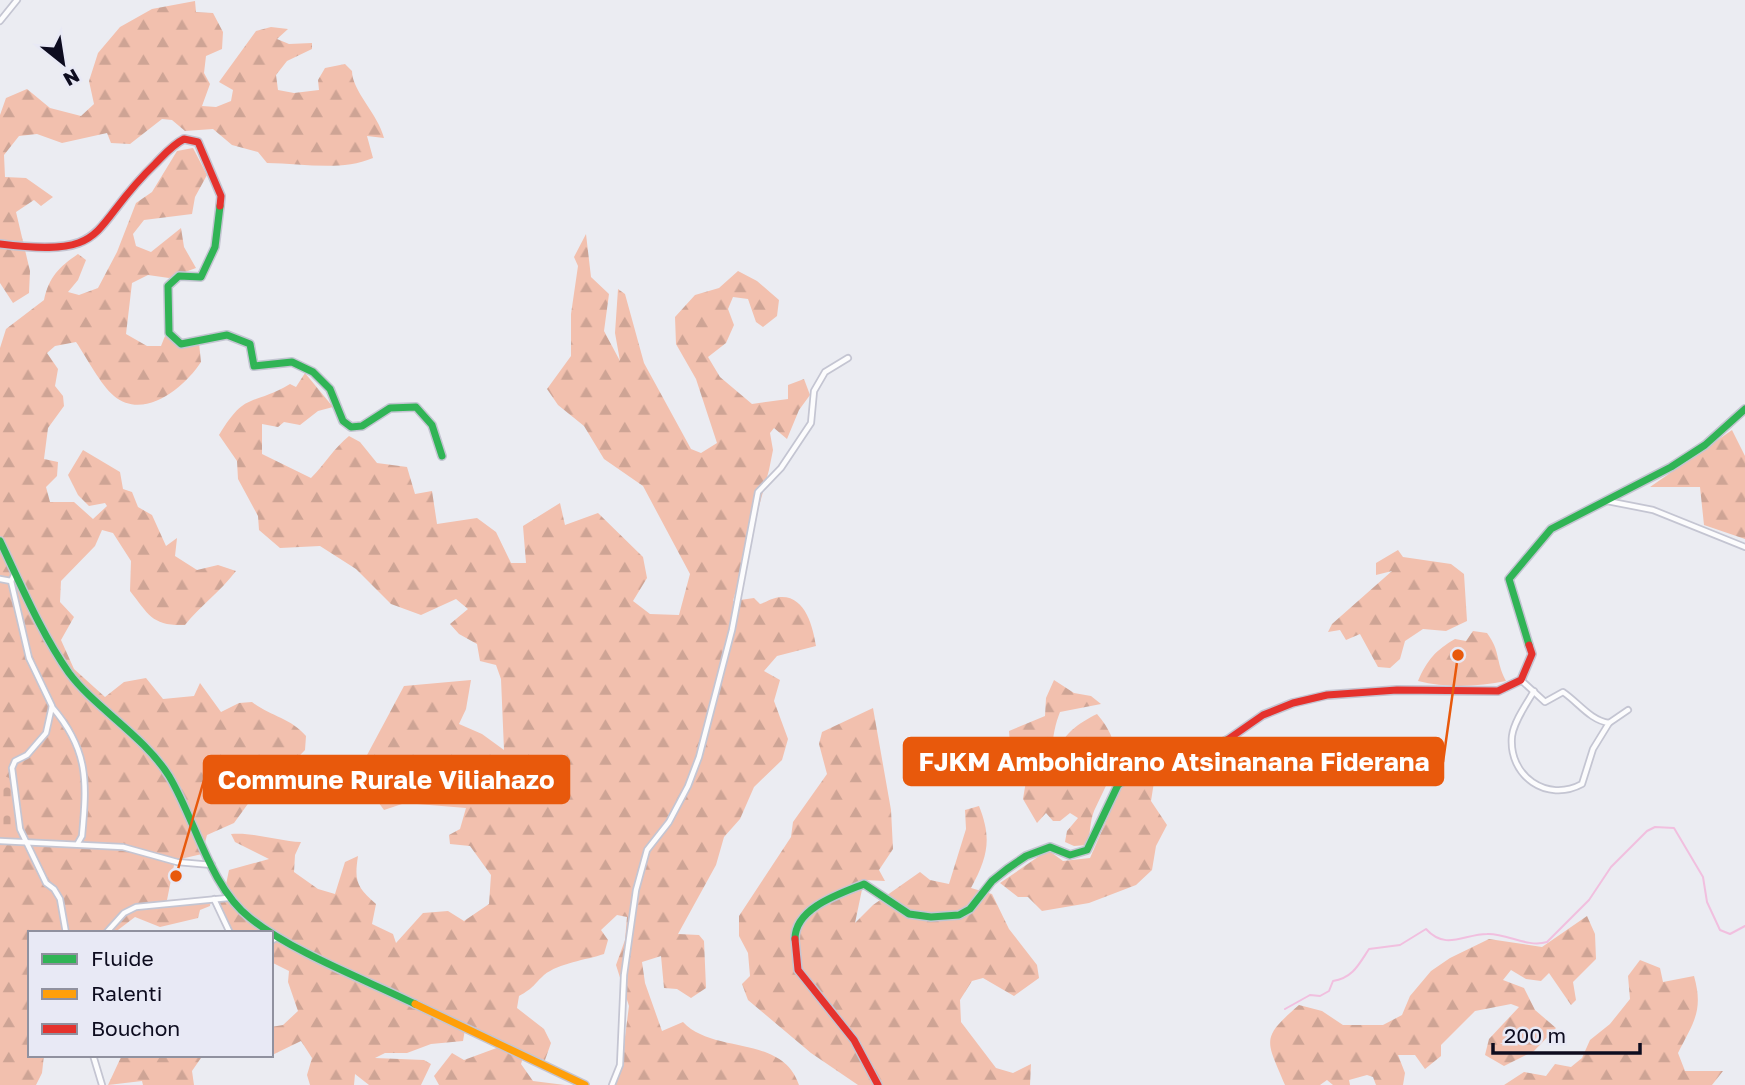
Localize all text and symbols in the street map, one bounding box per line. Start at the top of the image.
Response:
north arrow [28,28,98,98]
text: N [60,65,84,92]
callout: FJKM Ambohidrano Atsinanana Fiderana [904,738,1443,785]
text: FJKM Ambohidrano Atsinanana Fiderana [918,746,1430,777]
callout: Commune Rurale Viliahazo [204,756,569,803]
text: Commune Rurale Viliahazo [217,764,555,795]
legend [28,931,273,1057]
text: Fluide [91,945,154,971]
text: Ralenti [91,980,162,1006]
scale bar [1493,1012,1640,1056]
text: Bouchon [91,1015,180,1041]
text: 200 m [1504,1022,1566,1048]

